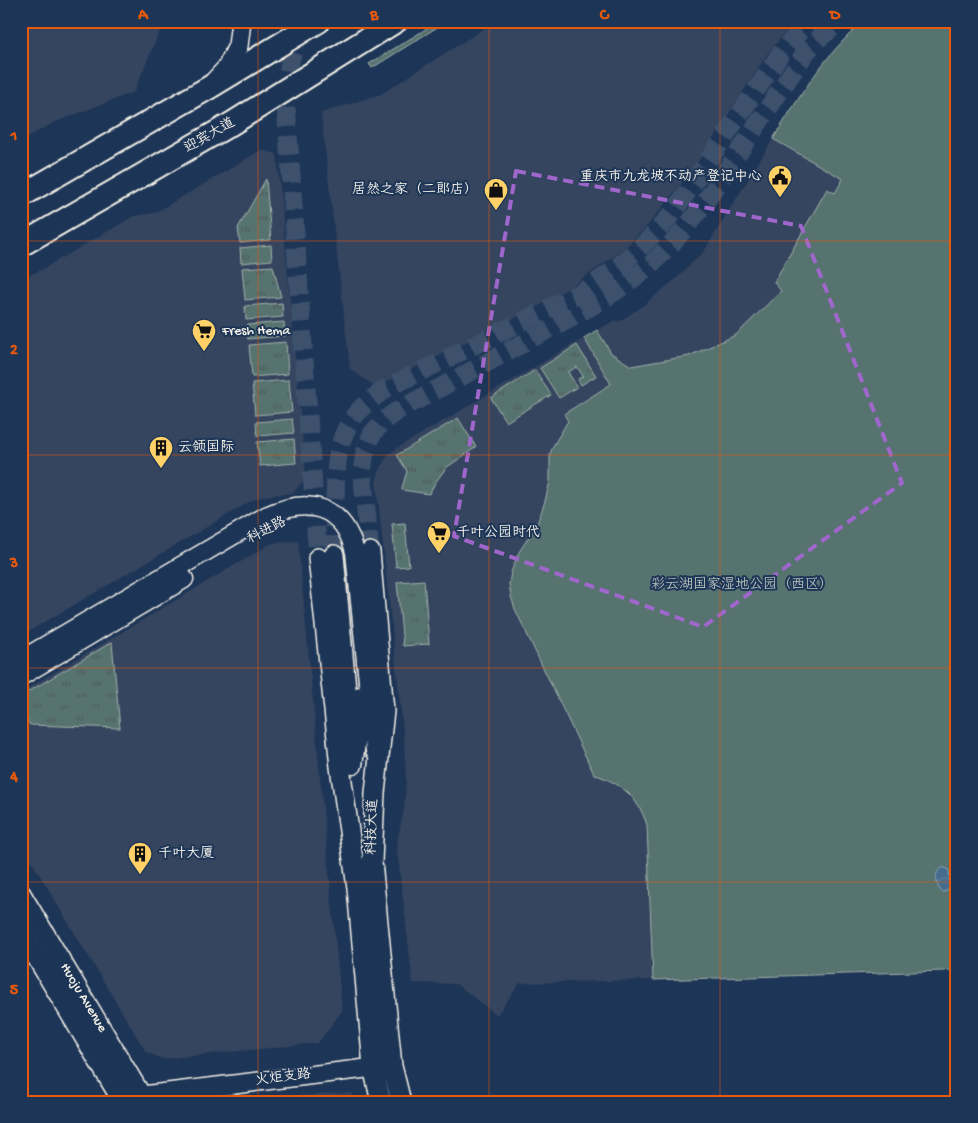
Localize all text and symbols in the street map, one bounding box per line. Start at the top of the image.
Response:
text: A [137,7,149,26]
text: B [369,7,379,26]
text: C [599,7,610,26]
text: D [828,7,841,26]
street label: 迎宾大道 [182,115,238,157]
text: 1 [10,128,17,147]
public building icon: 重庆市九龙坡不动产登记中心 [767,164,793,198]
place label: 重庆市九龙坡不动产登记中心 [580,168,762,186]
shop icon: 居然之家（二郎店） [483,177,509,211]
place label: 居然之家（二郎店） [352,181,478,199]
supermarket icon: Fresh Hema [191,318,217,352]
place label: Fresh Hema [221,323,291,340]
text: 2 [10,342,18,361]
building icon: 云领国际 [148,435,174,469]
place label: 云领国际 [178,439,234,457]
street label: 科进路 [244,513,290,548]
supermarket icon: 千叶公园时代 [426,520,452,554]
place label: 千叶公园时代 [456,524,540,542]
text: 3 [9,555,18,574]
park label: 彩云湖国家湿地公园（西区） [651,576,833,594]
text: 4 [9,769,18,788]
street label: 科技大道 [364,799,382,855]
building icon: 千叶大厦 [127,841,153,875]
place label: 千叶大厦 [158,845,214,863]
street label: Huoju Avenue [56,960,111,1036]
text: 5 [10,982,19,1001]
street label: 火炬支路 [254,1065,312,1090]

